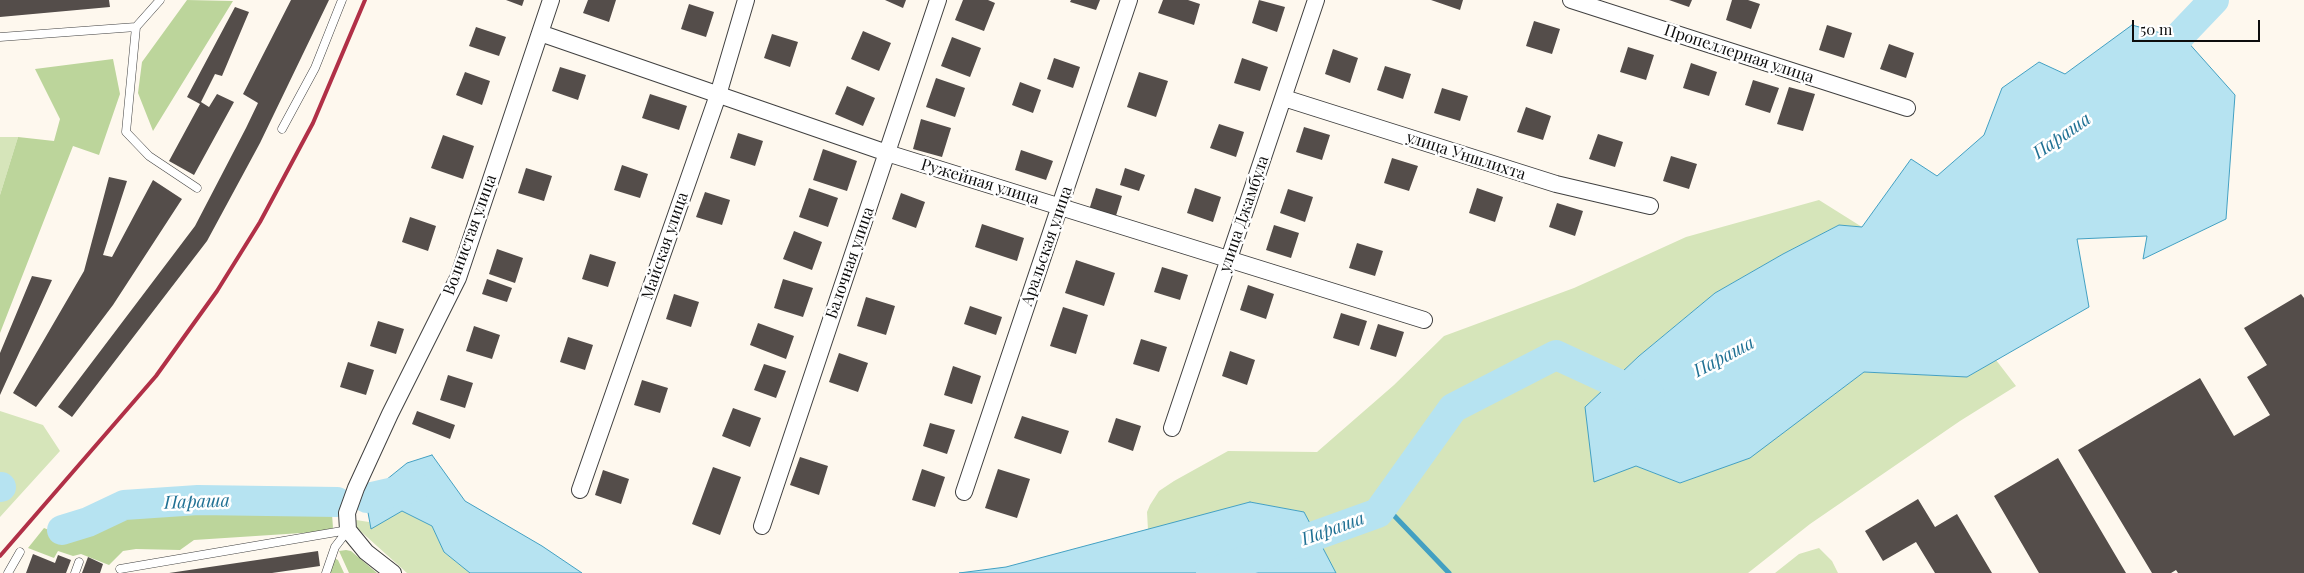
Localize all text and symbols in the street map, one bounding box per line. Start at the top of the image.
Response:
scale bar [2134,10,2262,42]
text: 50 m [2140,19,2172,39]
street label: Пропеллерная улица [1662,21,1816,87]
water label: Параша [2029,108,2095,164]
street label: улица Уншлихта [1404,128,1528,184]
street label: улица Джамбула [1215,153,1273,275]
street label: Ружейная улица [919,155,1041,209]
street label: Волнистая улица [439,172,501,298]
street label: Аральская улица [1018,184,1076,308]
street label: Майская улица [638,190,692,302]
street label: Балочная улица [822,204,878,322]
water label: Параша [1690,332,1758,382]
water label: Параша [164,490,230,514]
water label: Параша [1298,508,1368,550]

